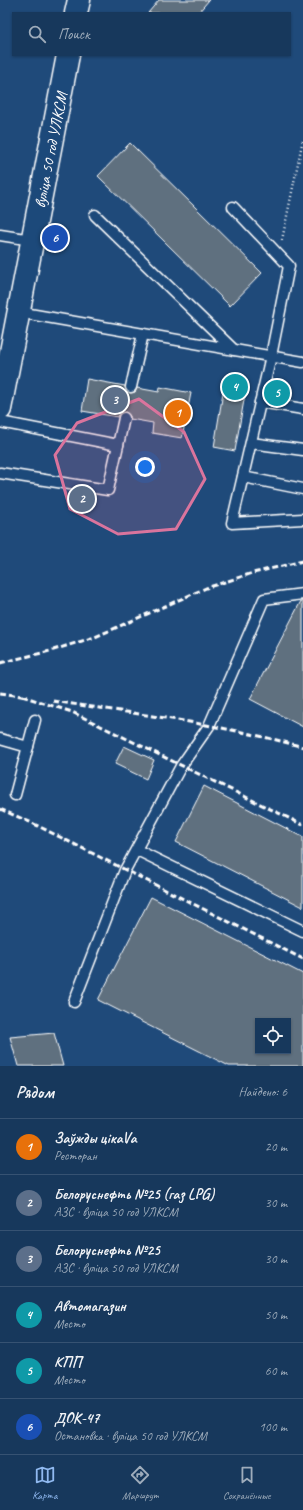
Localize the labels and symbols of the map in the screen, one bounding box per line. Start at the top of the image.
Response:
street label: вуліца 50 год УЛКСМ [30,89,72,210]
pin: 6 [42,223,68,253]
pin: 4 [222,372,248,402]
pin: 5 [264,378,290,408]
pin: 3 [102,385,128,415]
pin: 1 [165,398,191,428]
your location [135,457,155,477]
pin: 2 [69,484,95,514]

